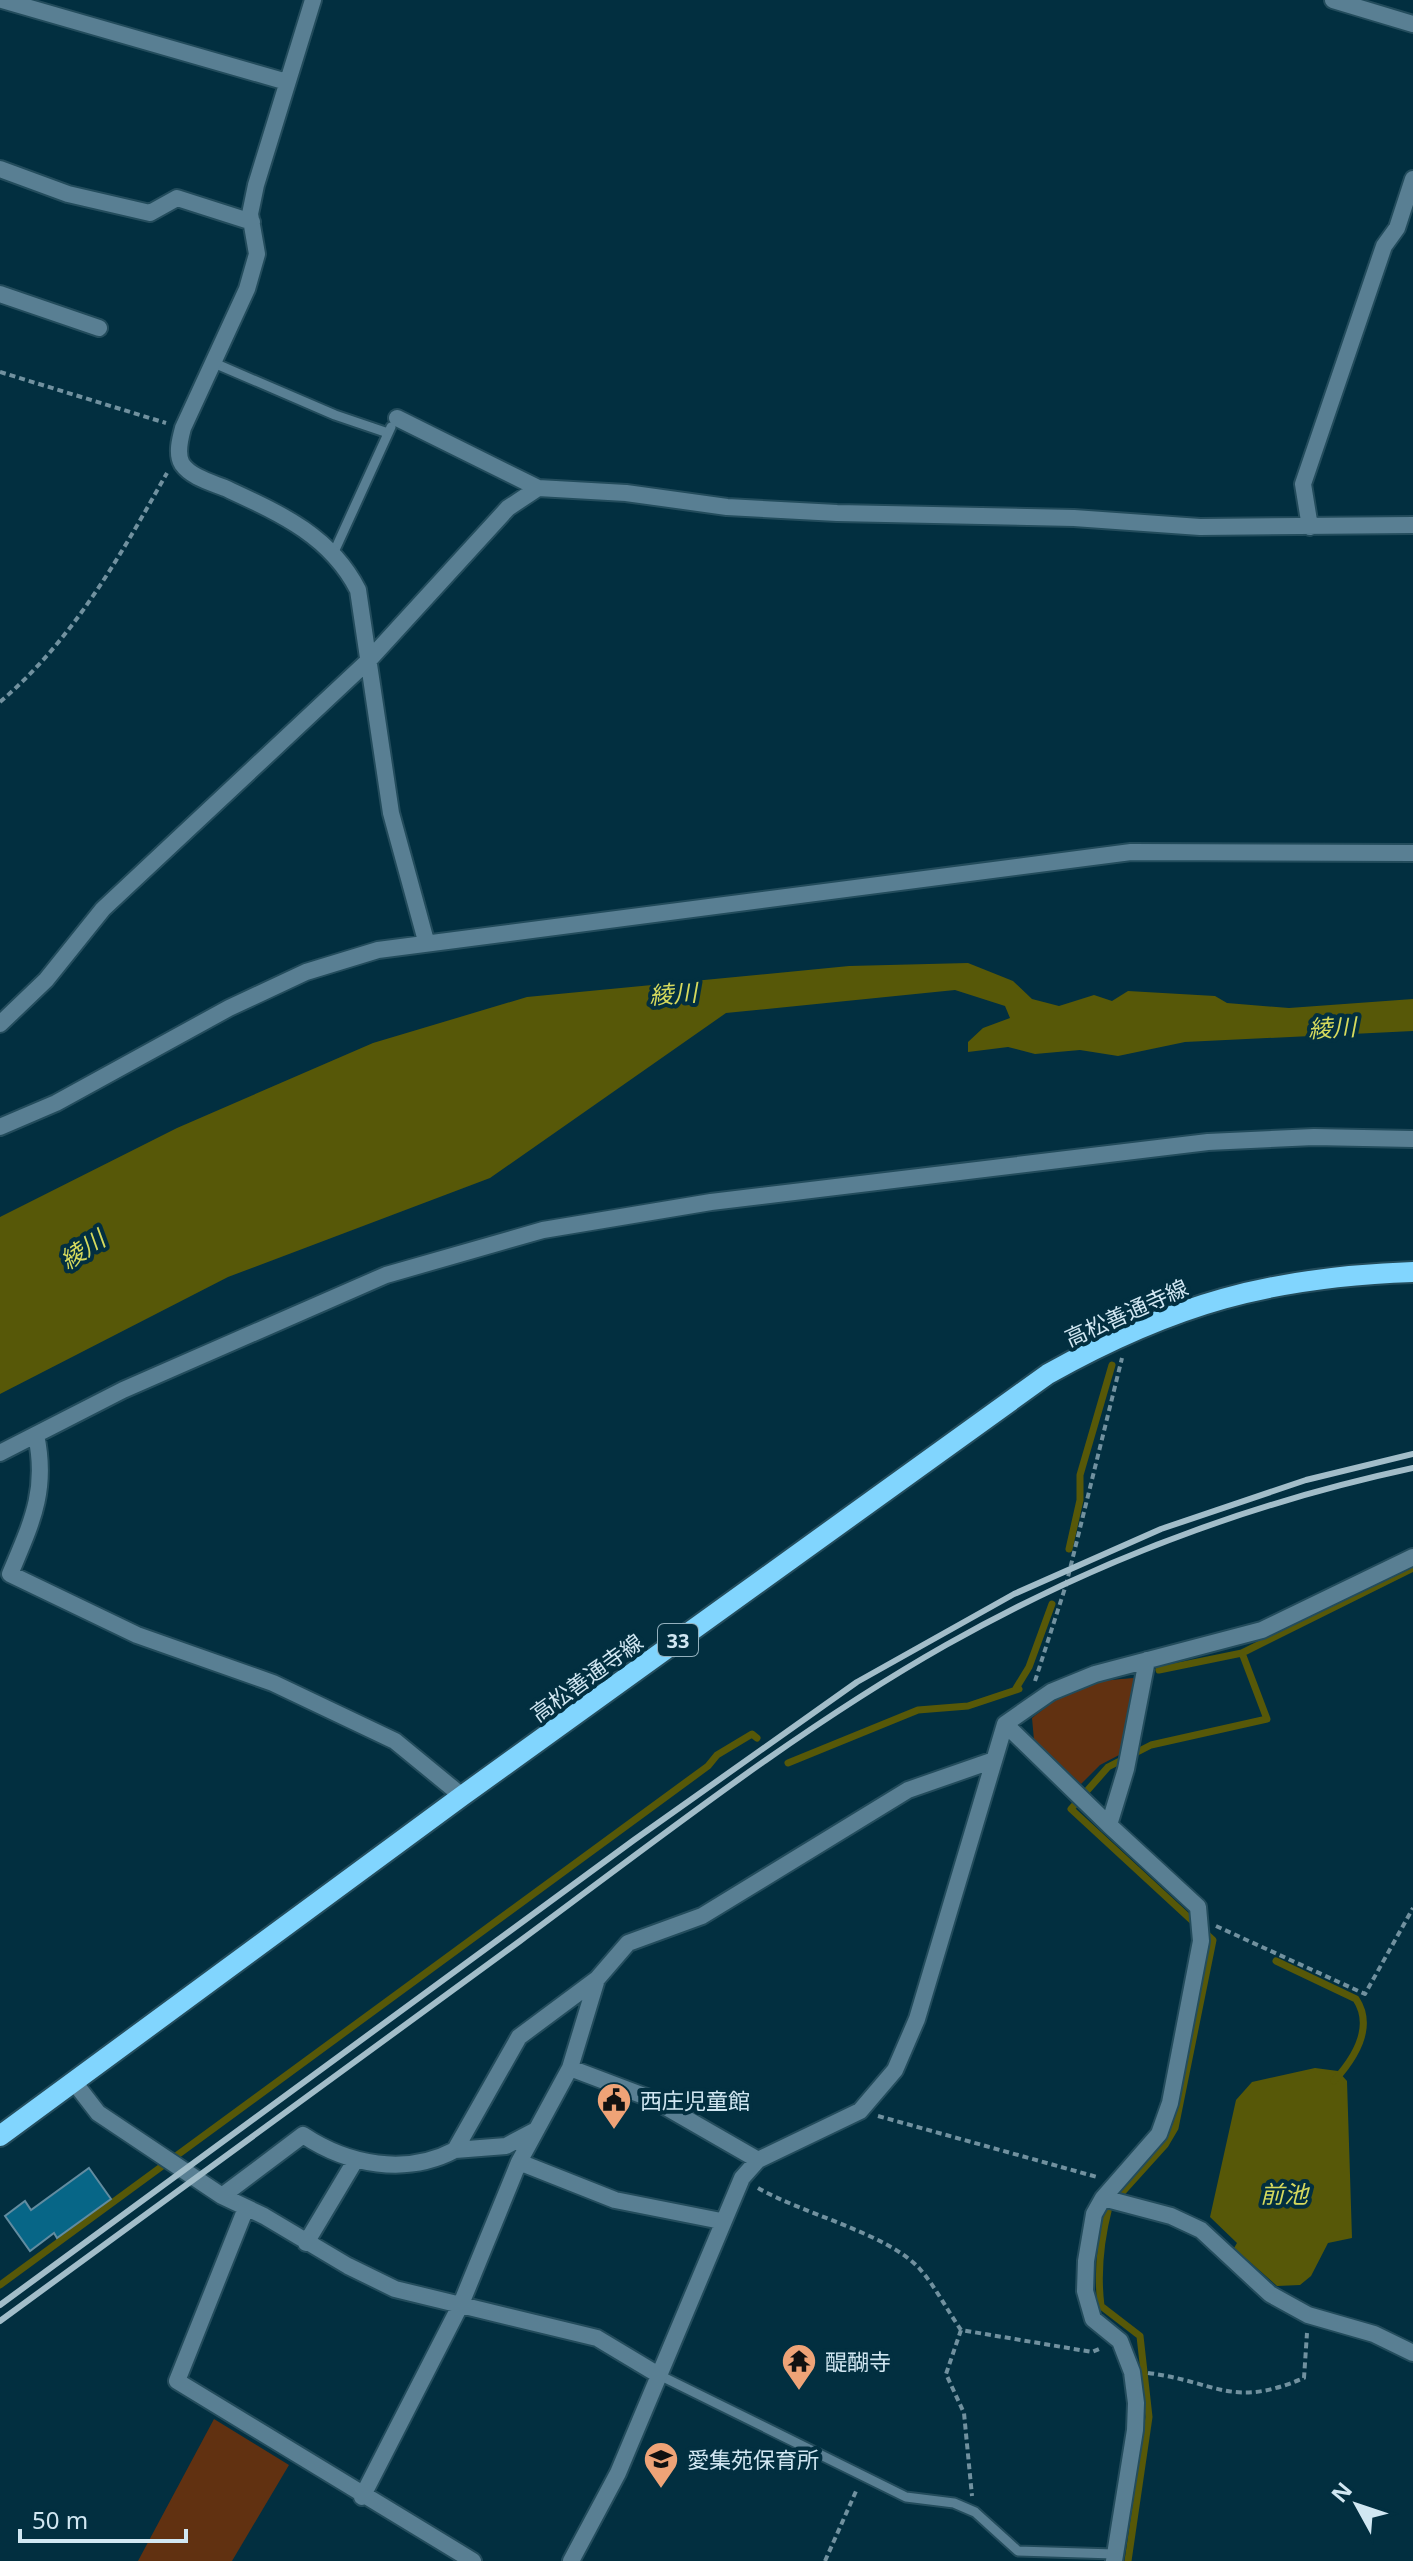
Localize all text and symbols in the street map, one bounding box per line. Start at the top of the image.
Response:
water label: 綾川 [648,975,701,1011]
water label: 綾川 [1307,1009,1360,1045]
water label: 綾川 [53,1220,114,1276]
street label: 高松善通寺線 [1060,1271,1192,1353]
road number: 33 [658,1624,698,1656]
street label: 高松善通寺線 [524,1626,648,1728]
public building icon: 西庄児童館 [595,2081,633,2131]
place label: 西庄児童館 [640,2085,750,2115]
water label: 前池 [1260,2177,1310,2210]
temple icon: 醍醐寺 [780,2342,818,2392]
place label: 醍醐寺 [825,2346,891,2376]
school or university icon: 愛集苑保育所 [642,2440,680,2490]
place label: 愛集苑保育所 [687,2444,819,2474]
north arrow [1317,2465,1397,2545]
text: N [1324,2475,1358,2508]
scale bar [20,2493,186,2543]
text: 50 m [32,2503,88,2536]

